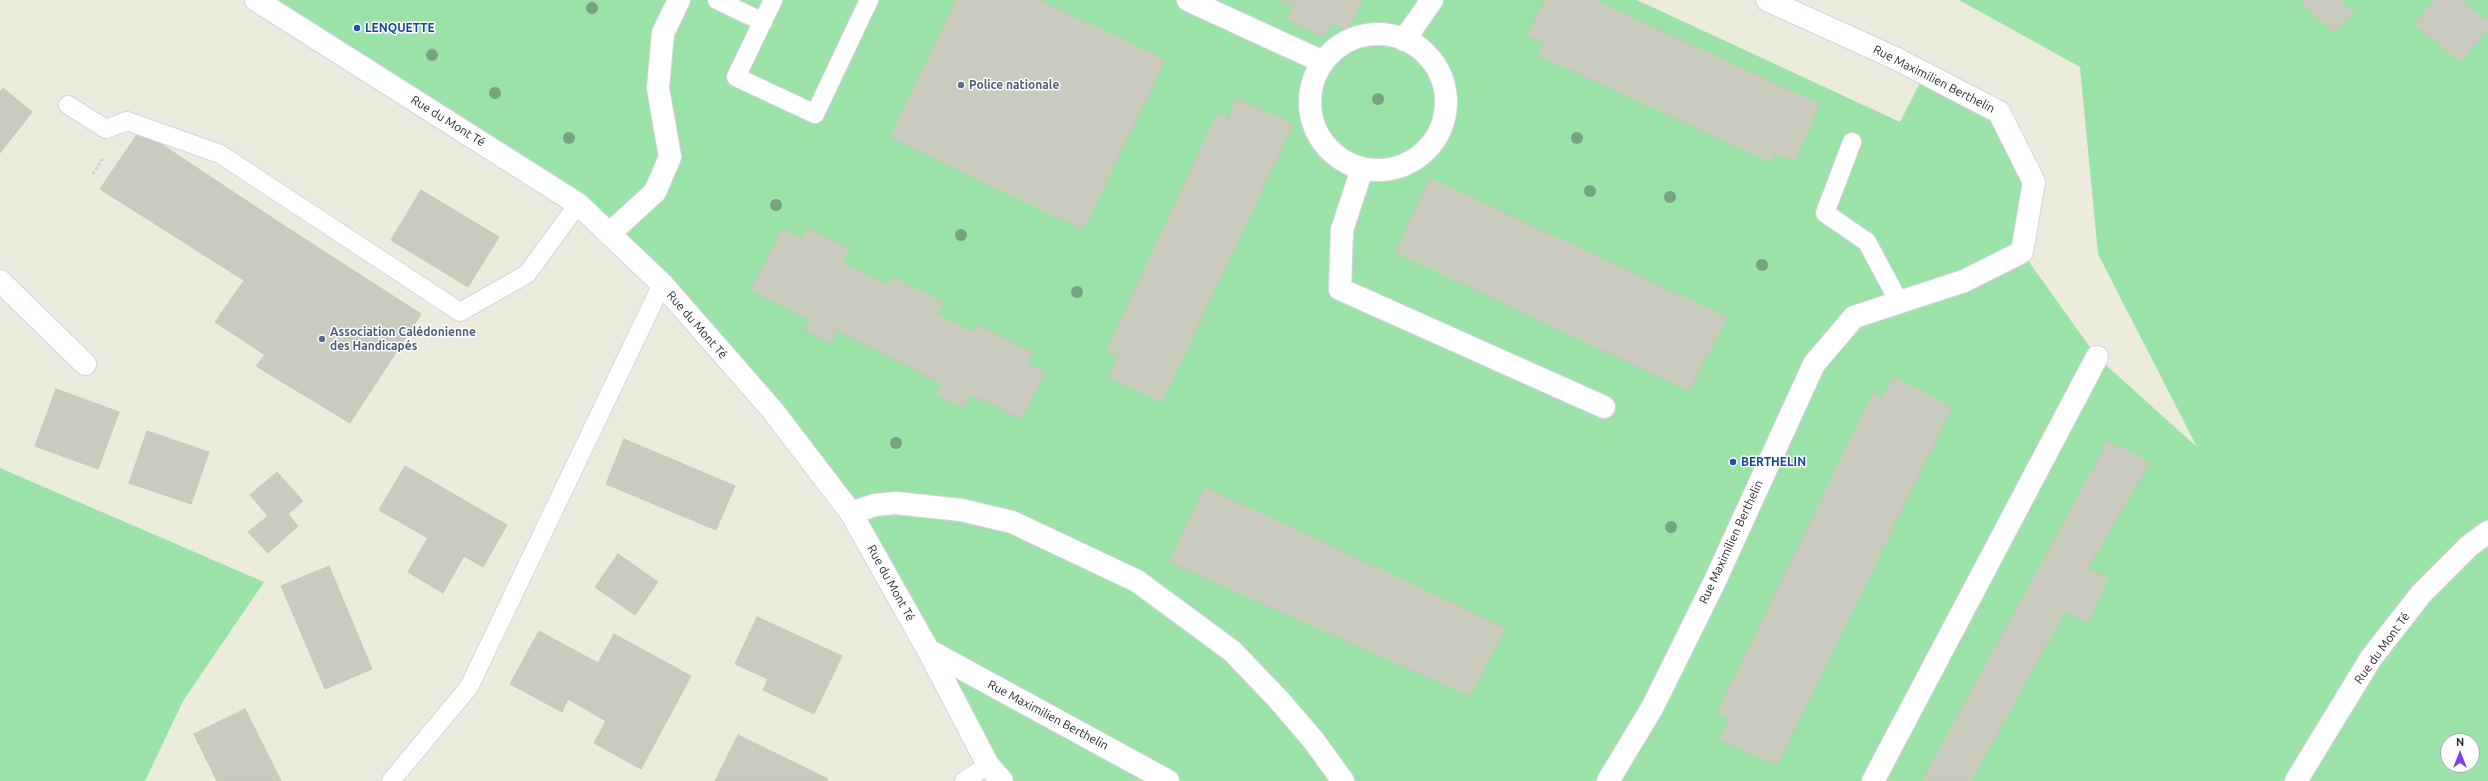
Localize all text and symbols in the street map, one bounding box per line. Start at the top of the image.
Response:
place label: LENQUETTE [365,21,435,35]
marker: LENQUETTE [352,23,362,33]
street label: Rue Maximilien Berthelin [1871,42,1997,116]
place label: Police nationale [969,78,1059,92]
marker: Police nationale [956,80,966,90]
street label: Rue du Mont Té [408,92,488,150]
street label: Rue du Mont Té [664,288,730,362]
place label: Association Calédonienne des Handicapés [330,325,476,353]
marker: Association Calédonienne des Handicapés [317,334,327,344]
place label: BERTHELIN [1741,455,1806,469]
marker: BERTHELIN [1728,457,1738,467]
street label: Rue Maximilien Berthelin [1696,478,1766,606]
street label: Rue du Mont Té [864,542,918,624]
street label: Rue du Mont Té [2351,609,2413,687]
street label: Rue Maximilien Berthelin [985,677,1111,753]
north arrow [2440,733,2480,773]
text: N [2456,736,2464,748]

